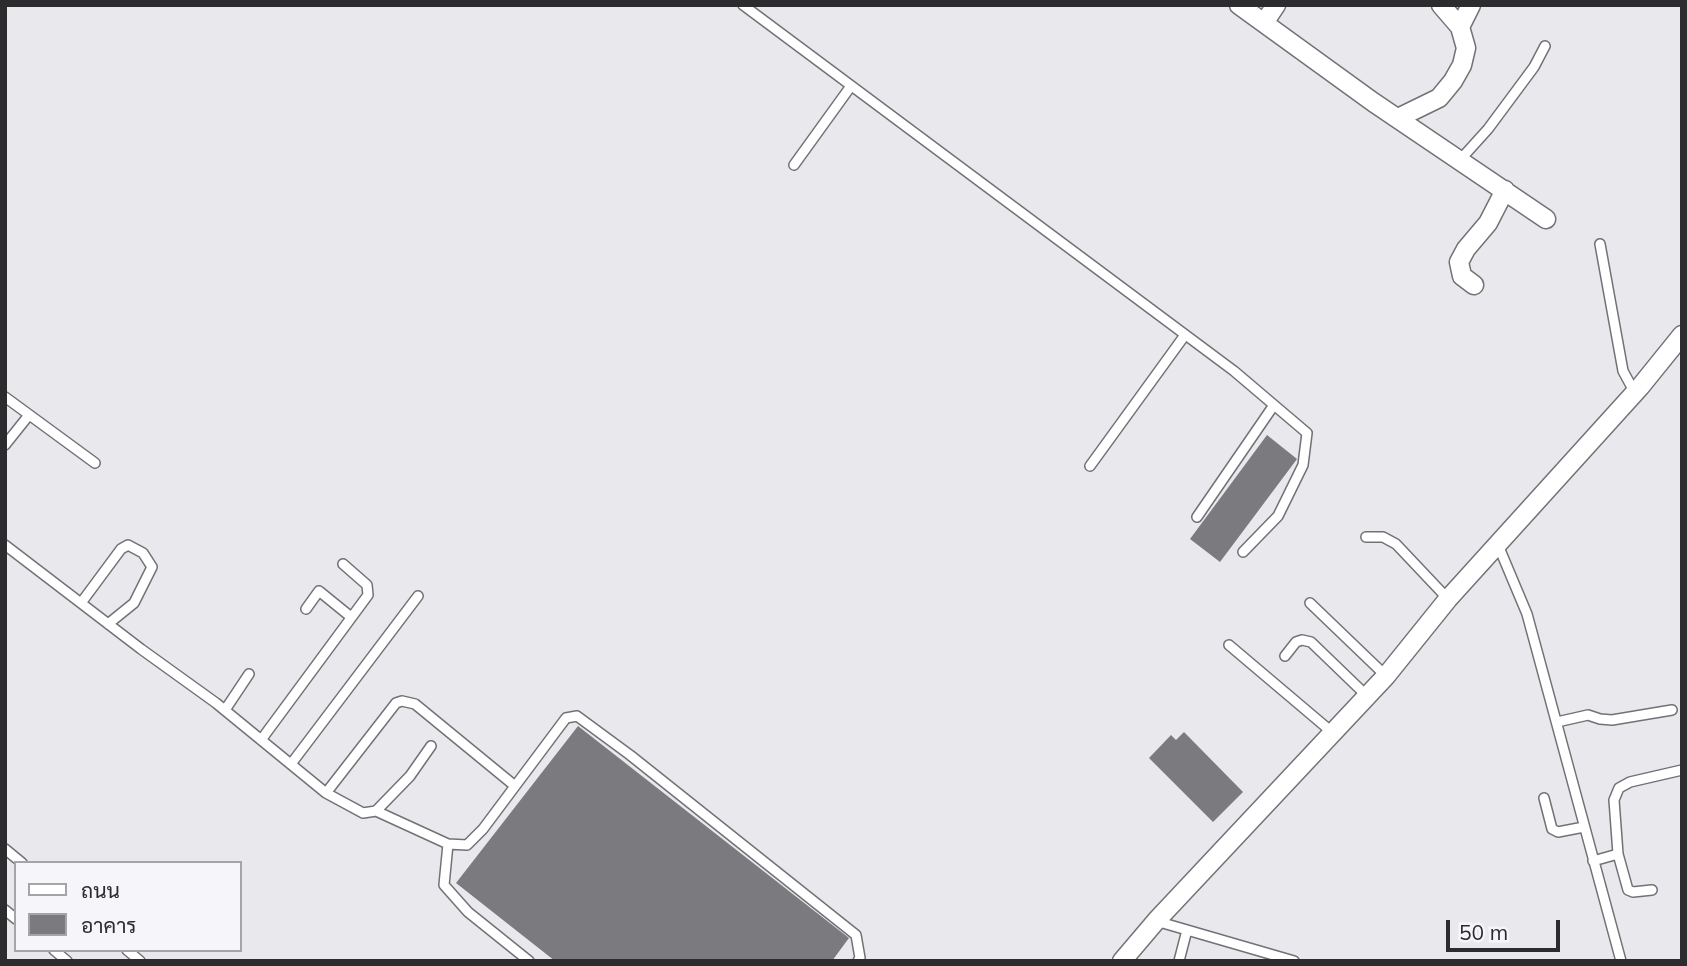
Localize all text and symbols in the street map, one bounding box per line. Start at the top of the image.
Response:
legend [14,861,242,952]
text: ถนน [81,877,120,903]
scale bar [1449,906,1563,950]
text: อาคาร [81,912,137,938]
text: 50 m [1459,919,1508,945]

